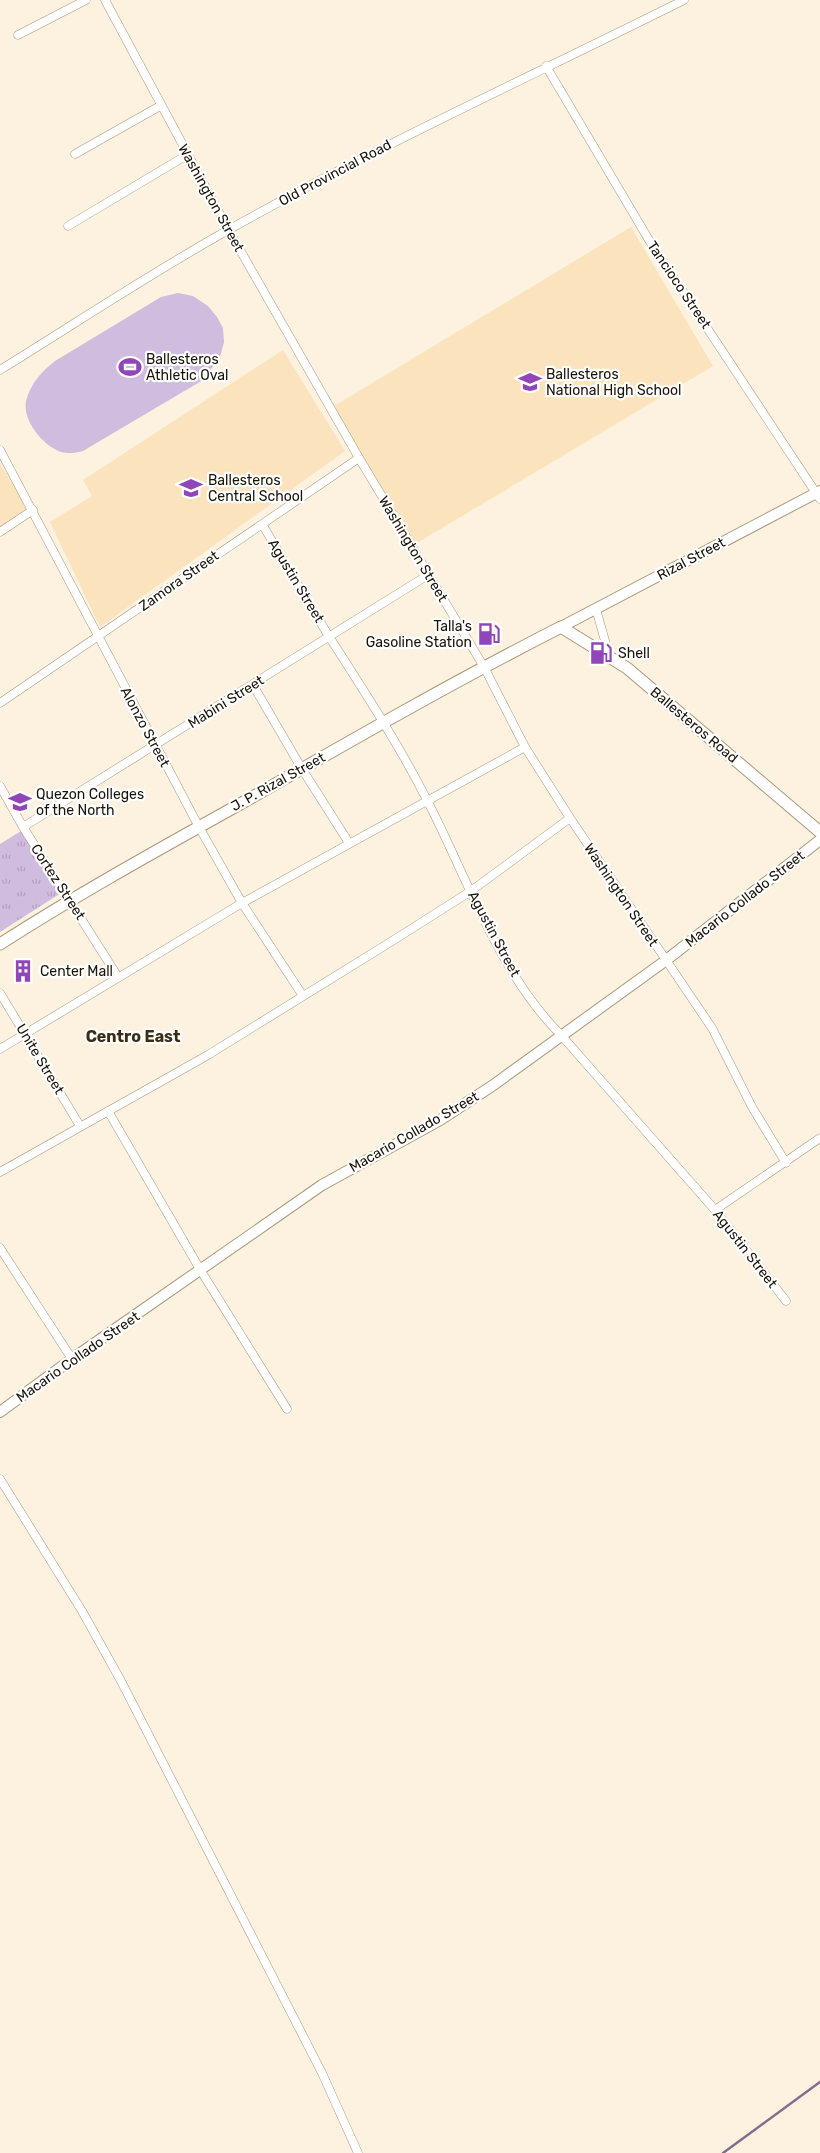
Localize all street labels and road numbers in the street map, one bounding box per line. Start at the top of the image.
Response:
street label: Old Provincial Road [276,136,394,210]
street label: Washington Street [174,141,248,255]
street label: Tancioco Street [643,238,715,332]
street label: Washington Street [375,493,452,605]
street label: Rizal Street [654,534,728,584]
street label: Agustin Street [264,536,328,626]
street label: Zamora Street [136,547,223,615]
street label: Mabini Street [185,672,268,732]
street label: Ballesteros Road [647,683,741,767]
street label: Alonzo Street [117,684,173,770]
street label: J. P. Rizal Street [228,749,329,815]
street label: Washington Street [580,840,662,950]
street label: Cortez Street [27,841,89,924]
street label: Macario Collado Street [682,847,808,951]
street label: Agustin Street [464,888,524,980]
street label: Unite Street [12,1021,68,1098]
street label: Macario Collado Street [346,1088,482,1176]
street label: Agustin Street [709,1207,781,1292]
street label: Macario Collado Street [13,1308,143,1406]

